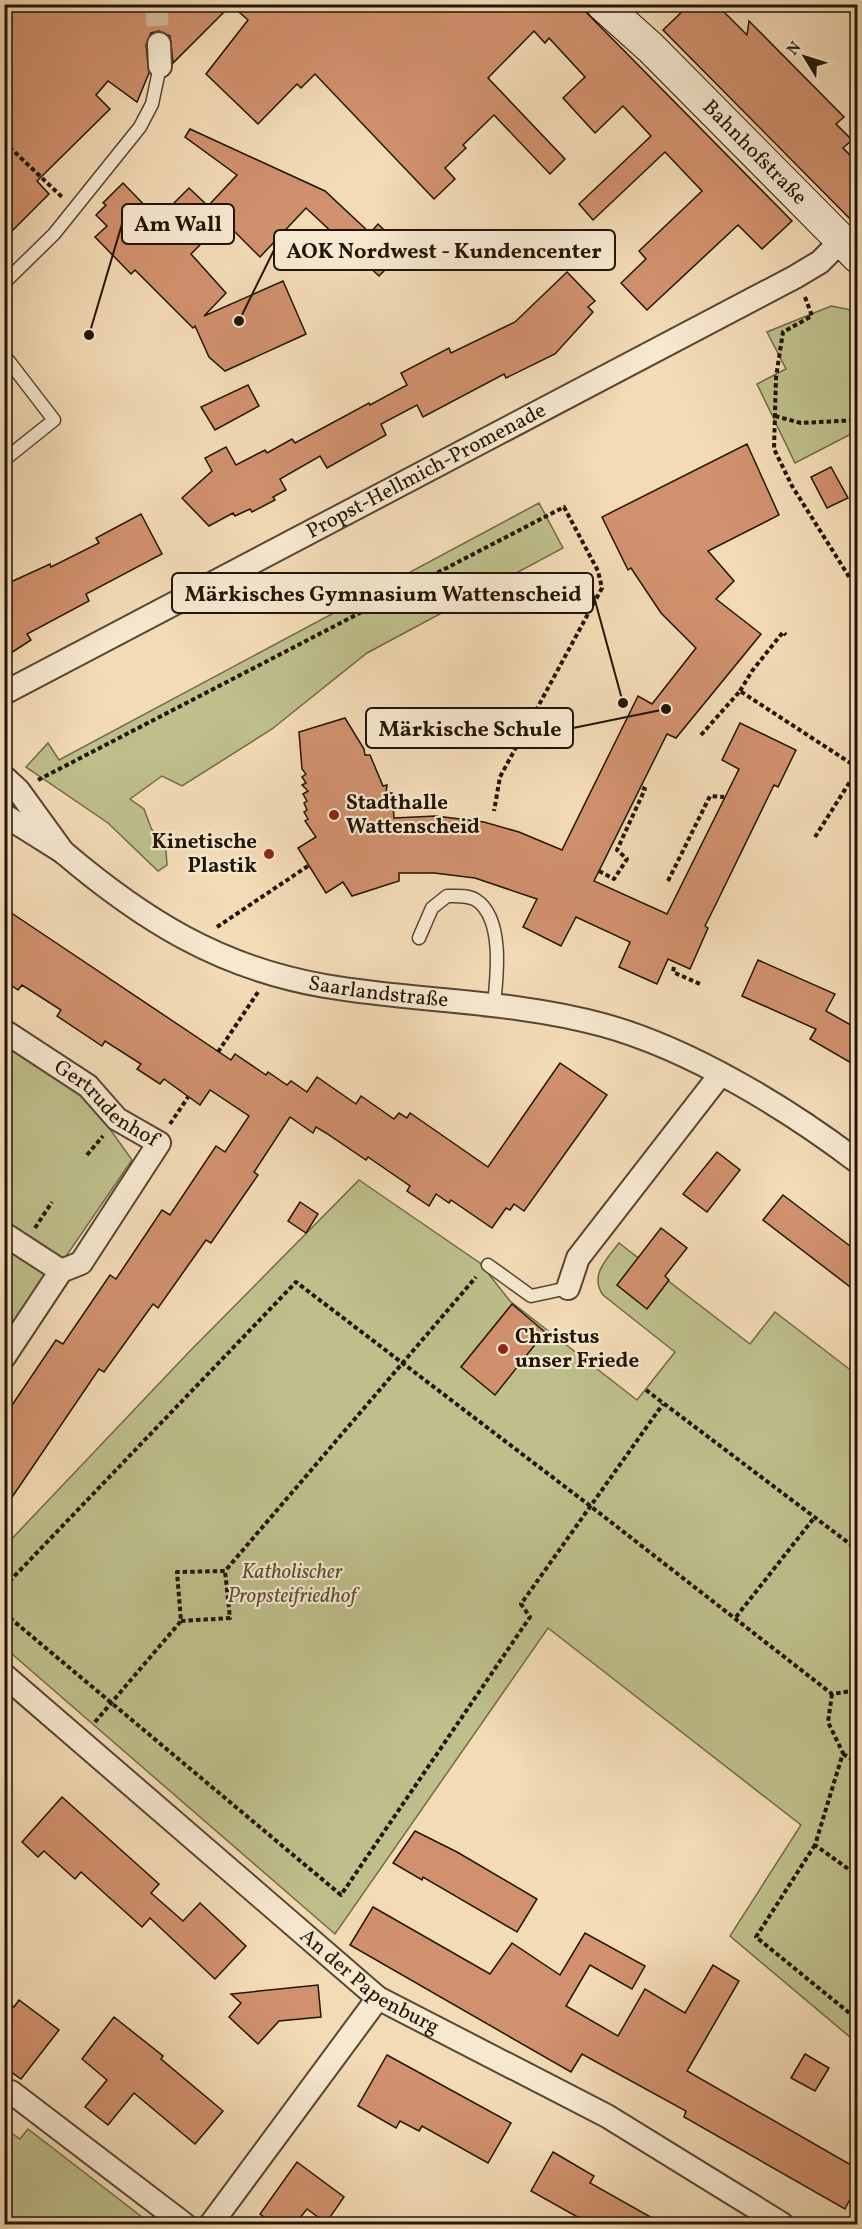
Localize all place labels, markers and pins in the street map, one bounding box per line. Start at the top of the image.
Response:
callout: Am Wall [122,204,234,244]
callout: AOK Nordwest - Kundencenter [274,230,615,270]
callout: Märkisches Gymnasium Wattenscheid [172,573,593,613]
callout: Märkische Schule [366,708,573,748]
place label: Stadthalle Wattenscheid [346,789,480,842]
marker: Stadthalle Wattenscheid [327,808,341,822]
place label: Kinetische Plastik [152,828,257,881]
marker: Kinetische Plastik [262,847,276,861]
place label: Christus unser Friede [515,1323,639,1376]
marker: Christus unser Friede [496,1342,510,1356]

